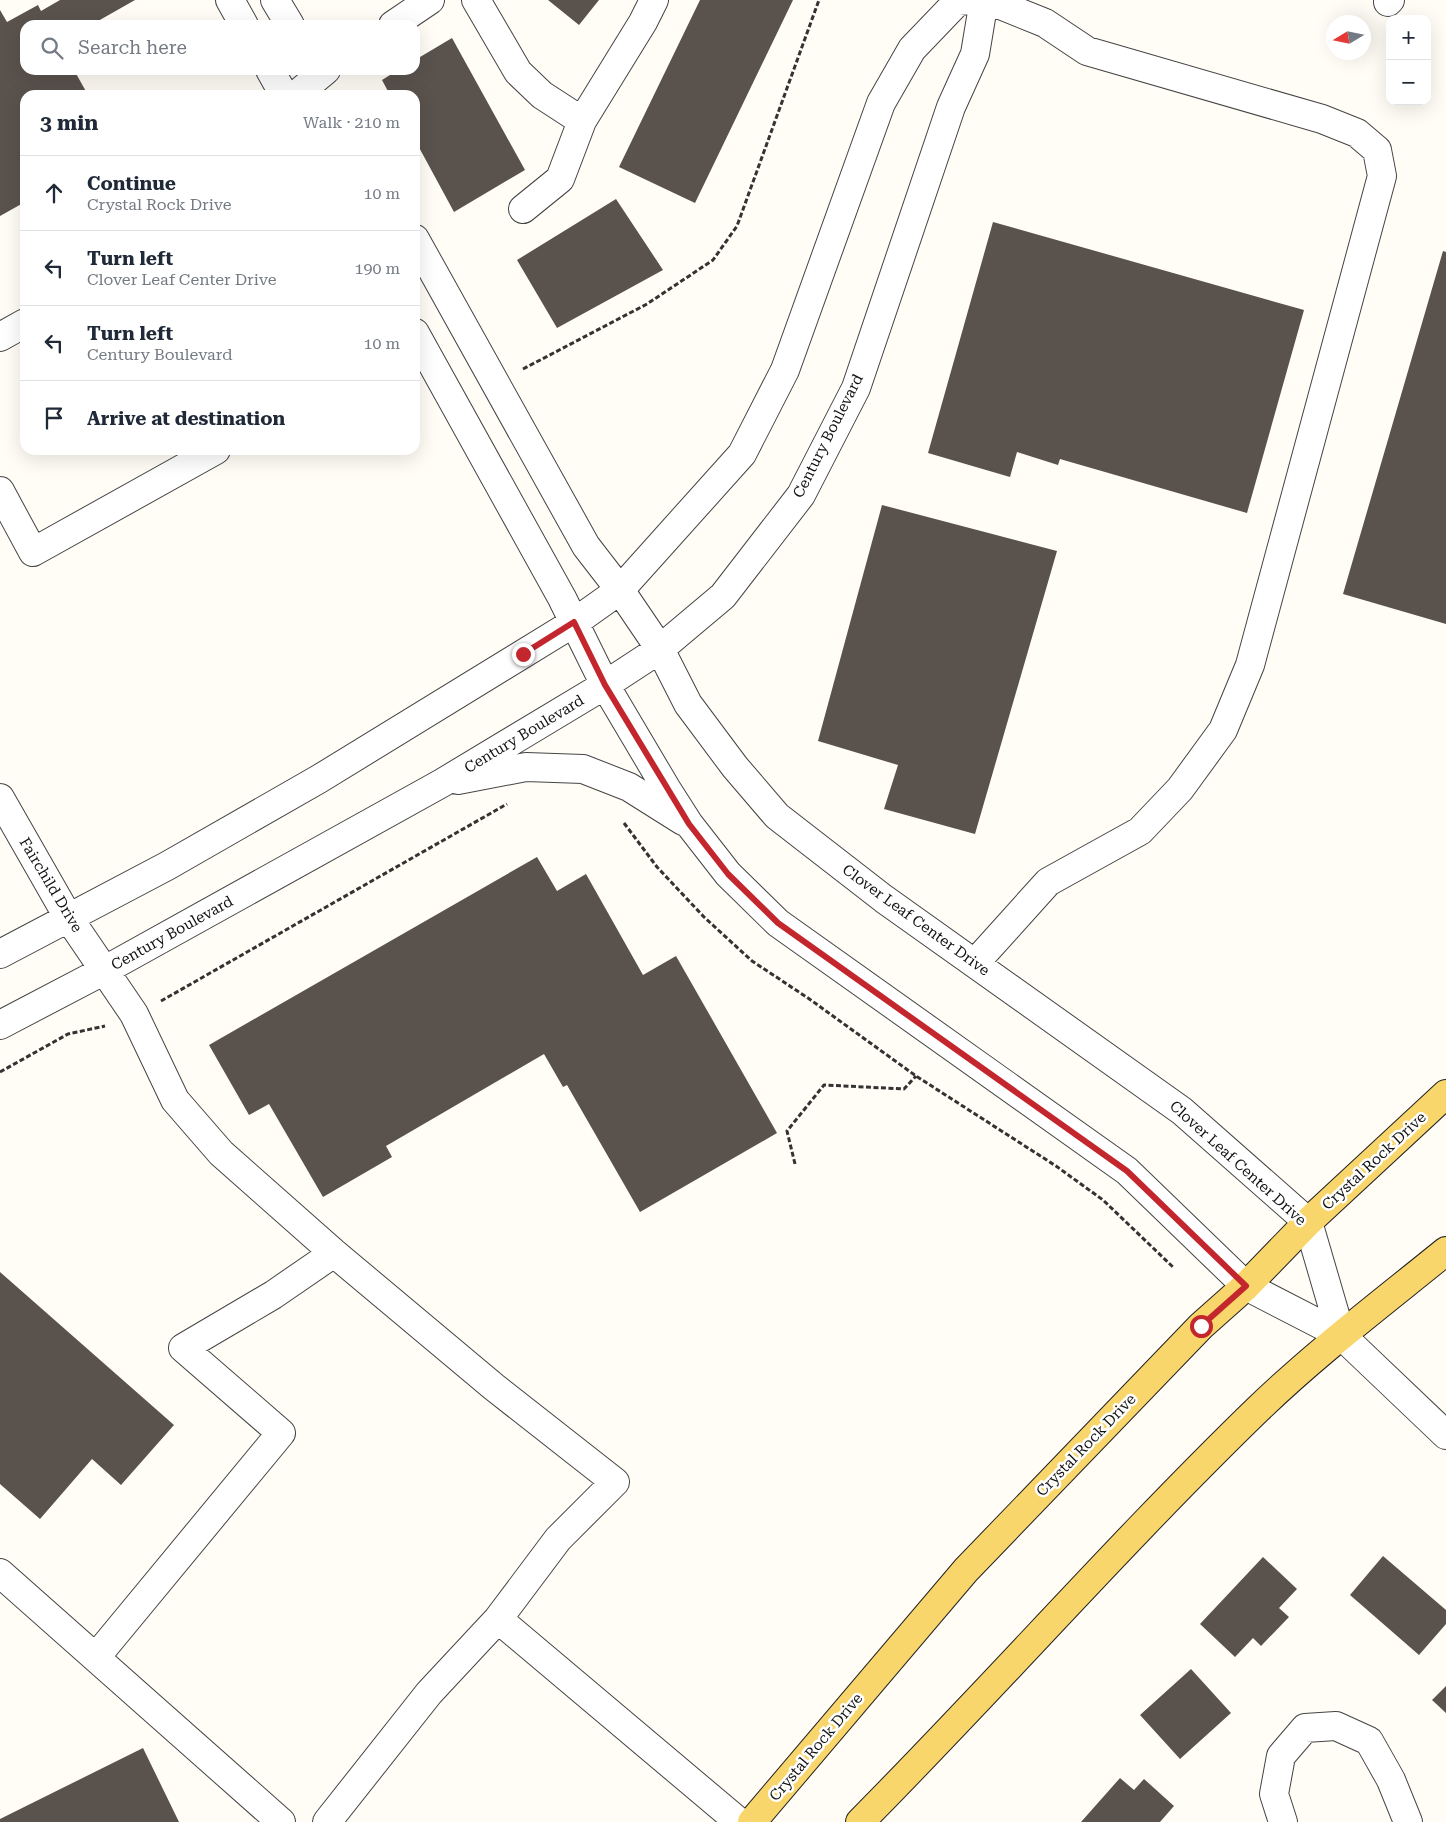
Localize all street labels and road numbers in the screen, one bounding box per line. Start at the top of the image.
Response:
street label: Century Boulevard [789,371,867,501]
street label: Century Boulevard [461,691,587,777]
street label: Fairchild Drive [16,834,86,936]
street label: Clover Leaf Center Drive [839,861,993,979]
street label: Century Boulevard [108,892,236,974]
street label: Clover Leaf Center Drive [1166,1097,1310,1229]
street label: Crystal Rock Drive [1318,1108,1430,1214]
street label: Crystal Rock Drive [1032,1390,1140,1500]
street label: Crystal Rock Drive [766,1689,866,1805]

